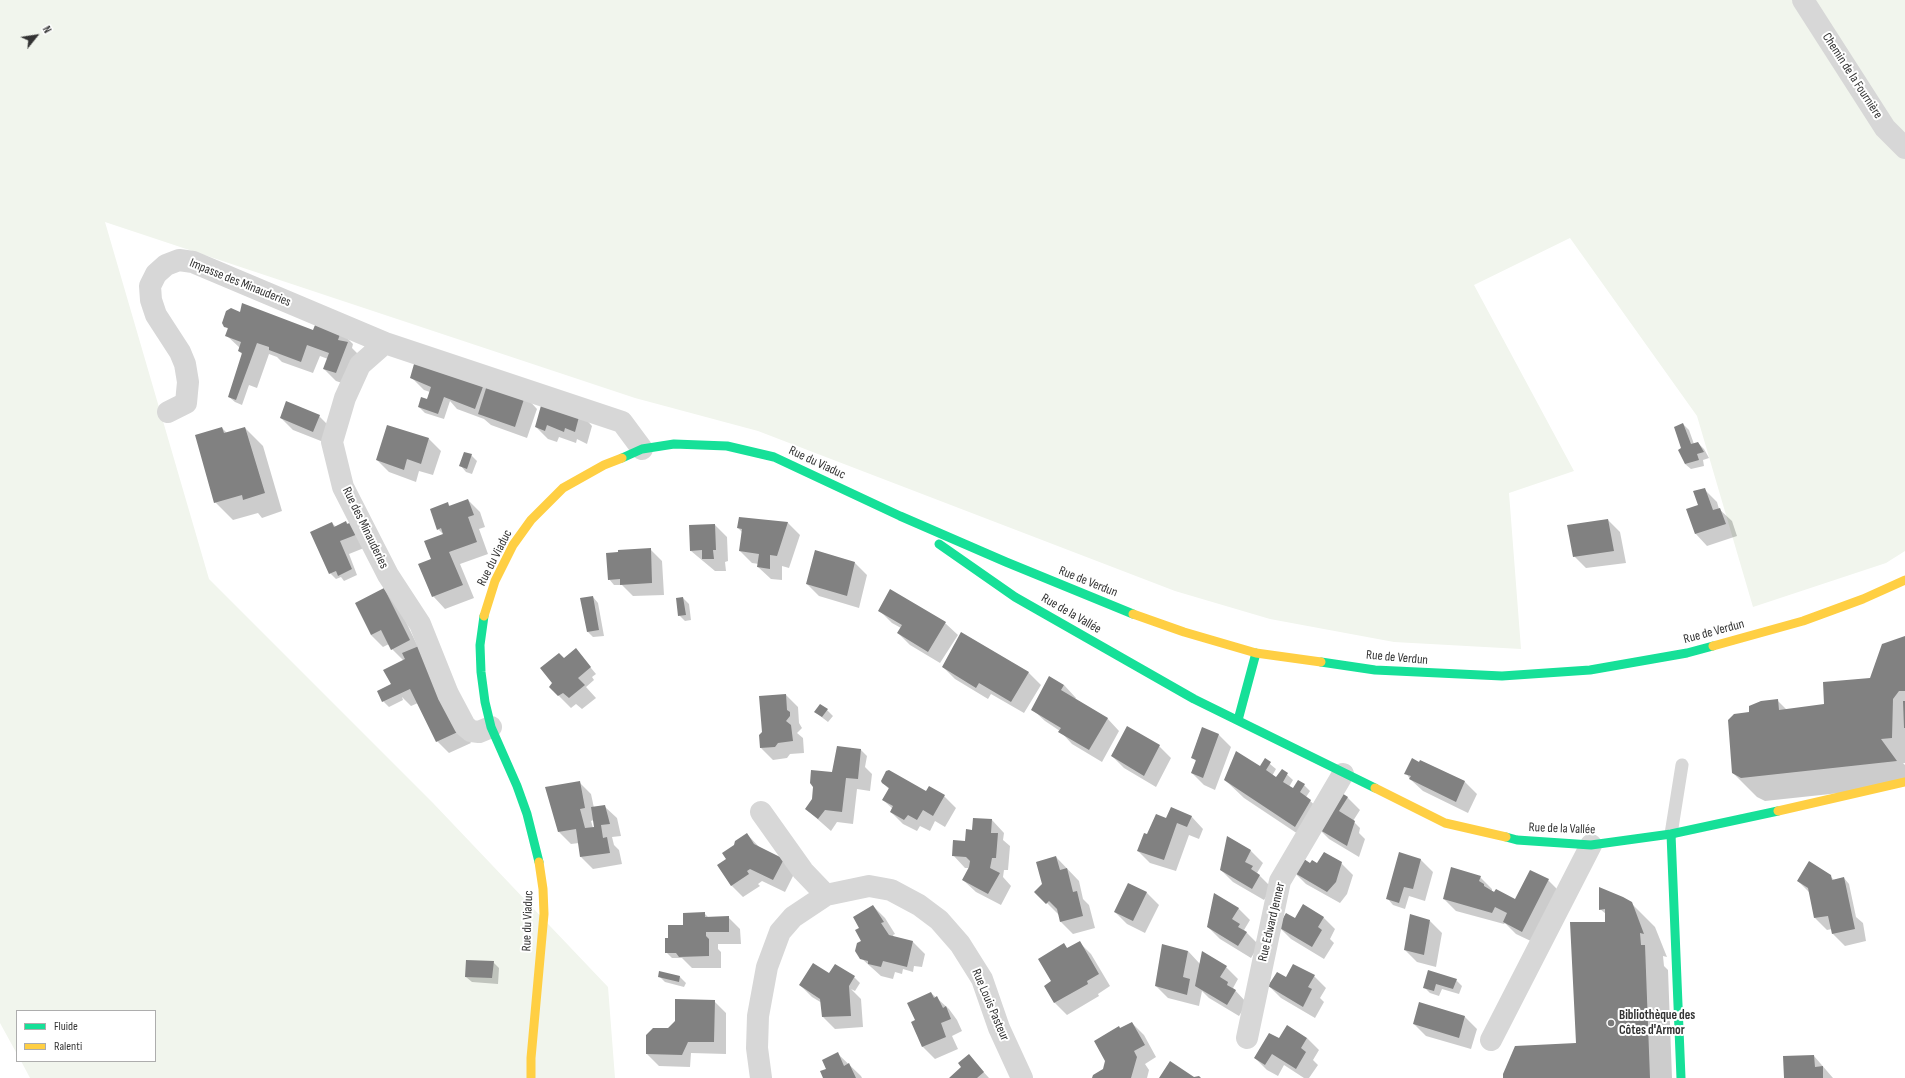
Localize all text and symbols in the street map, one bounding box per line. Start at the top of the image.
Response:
north arrow [16,16,56,56]
text: N [40,24,54,36]
street label: Chemin de la Fournière [1819,30,1885,122]
street label: Impasse des Minauderies [187,256,293,310]
street label: Rue du Viaduc [786,443,848,483]
street label: Rue des Minauderies [338,485,392,571]
street label: Rue du Viaduc [474,527,516,589]
street label: Rue de Verdun [1056,563,1120,601]
street label: Rue de la Vallée [1038,591,1104,637]
street label: Rue de Verdun [1682,616,1746,648]
street label: Rue de Verdun [1365,648,1429,668]
street label: Rue de la Vallée [1528,820,1596,838]
street label: Rue Edward Jenner [1255,881,1289,963]
street label: Rue du Viaduc [519,890,537,952]
street label: Rue Louis Pasteur [968,967,1012,1043]
place label: Bibliothèque des Côtes d'Armor [1619,1008,1695,1039]
legend [16,1010,156,1062]
marker: Bibliothèque des Côtes d'Armor [1606,1018,1616,1028]
text: Fluide [54,1019,78,1034]
text: Ralenti [54,1039,82,1054]

